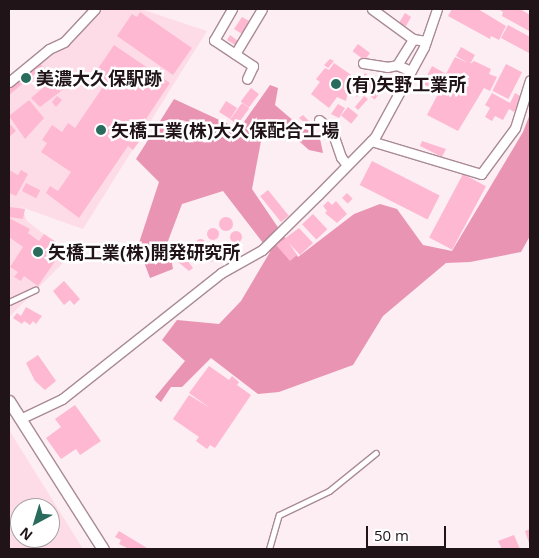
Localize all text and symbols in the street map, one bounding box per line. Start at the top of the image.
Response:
place label: 美濃大久保駅跡 [36,67,162,89]
marker: 美濃大久保駅跡 [20,72,32,84]
place label: (有)矢野工業所 [346,73,466,95]
marker: (有)矢野工業所 [330,78,342,90]
place label: 矢橋工業(株)大久保配合工場 [111,119,339,141]
marker: 矢橋工業(株)大久保配合工場 [95,124,107,136]
place label: 矢橋工業(株)開発研究所 [48,241,240,263]
marker: 矢橋工業(株)開発研究所 [32,246,44,258]
north arrow [10,498,60,548]
scale bar [369,516,449,548]
text: N [15,523,36,545]
text: 50 m [374,525,409,545]

